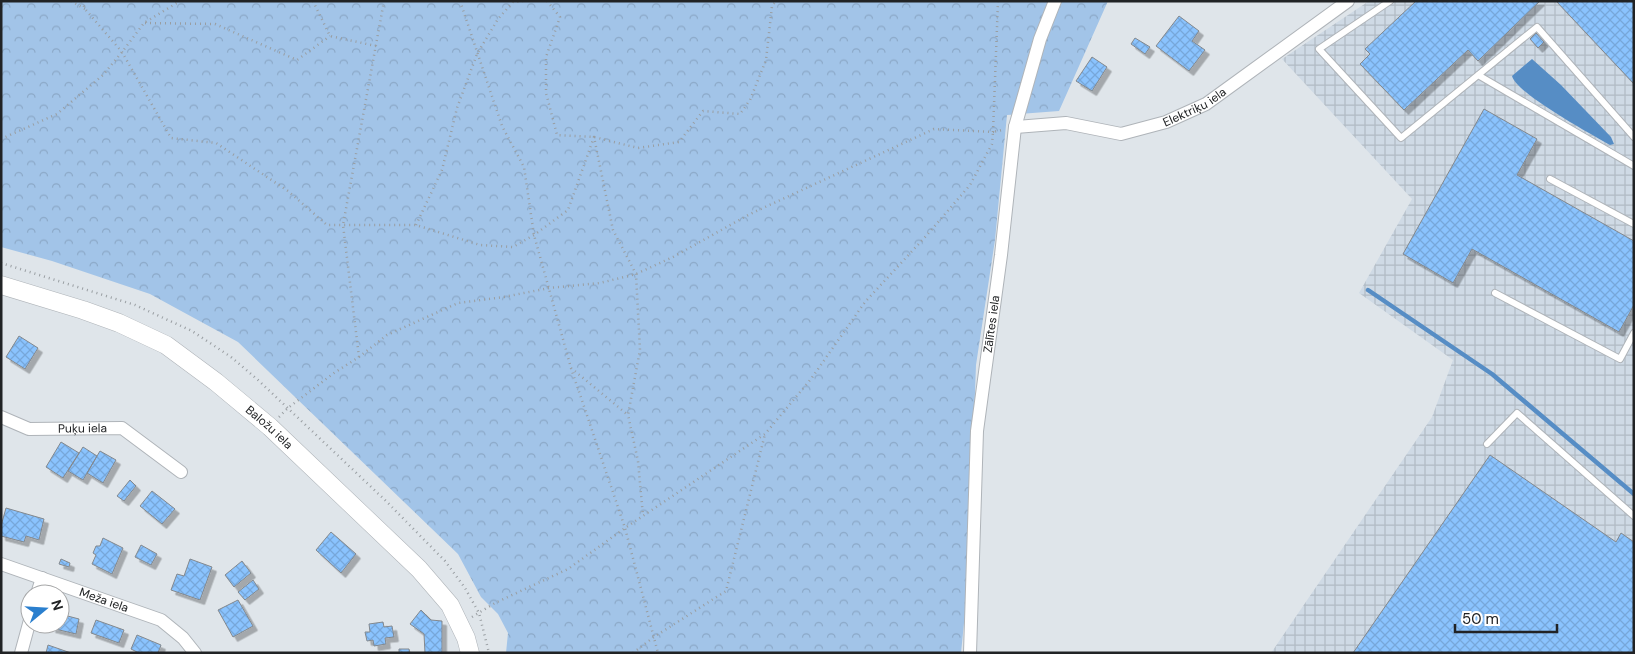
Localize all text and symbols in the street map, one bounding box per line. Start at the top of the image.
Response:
street label: Elektriķu iela [1160,84,1229,130]
street label: Zālītes iela [980,294,1003,354]
street label: Baložu iela [242,402,296,453]
street label: Puķu iela [58,420,107,437]
north arrow [20,584,70,634]
street label: Meža iela [77,584,131,616]
text: N [47,597,68,613]
scale bar [1455,602,1558,634]
text: 50 m [1462,609,1499,629]

